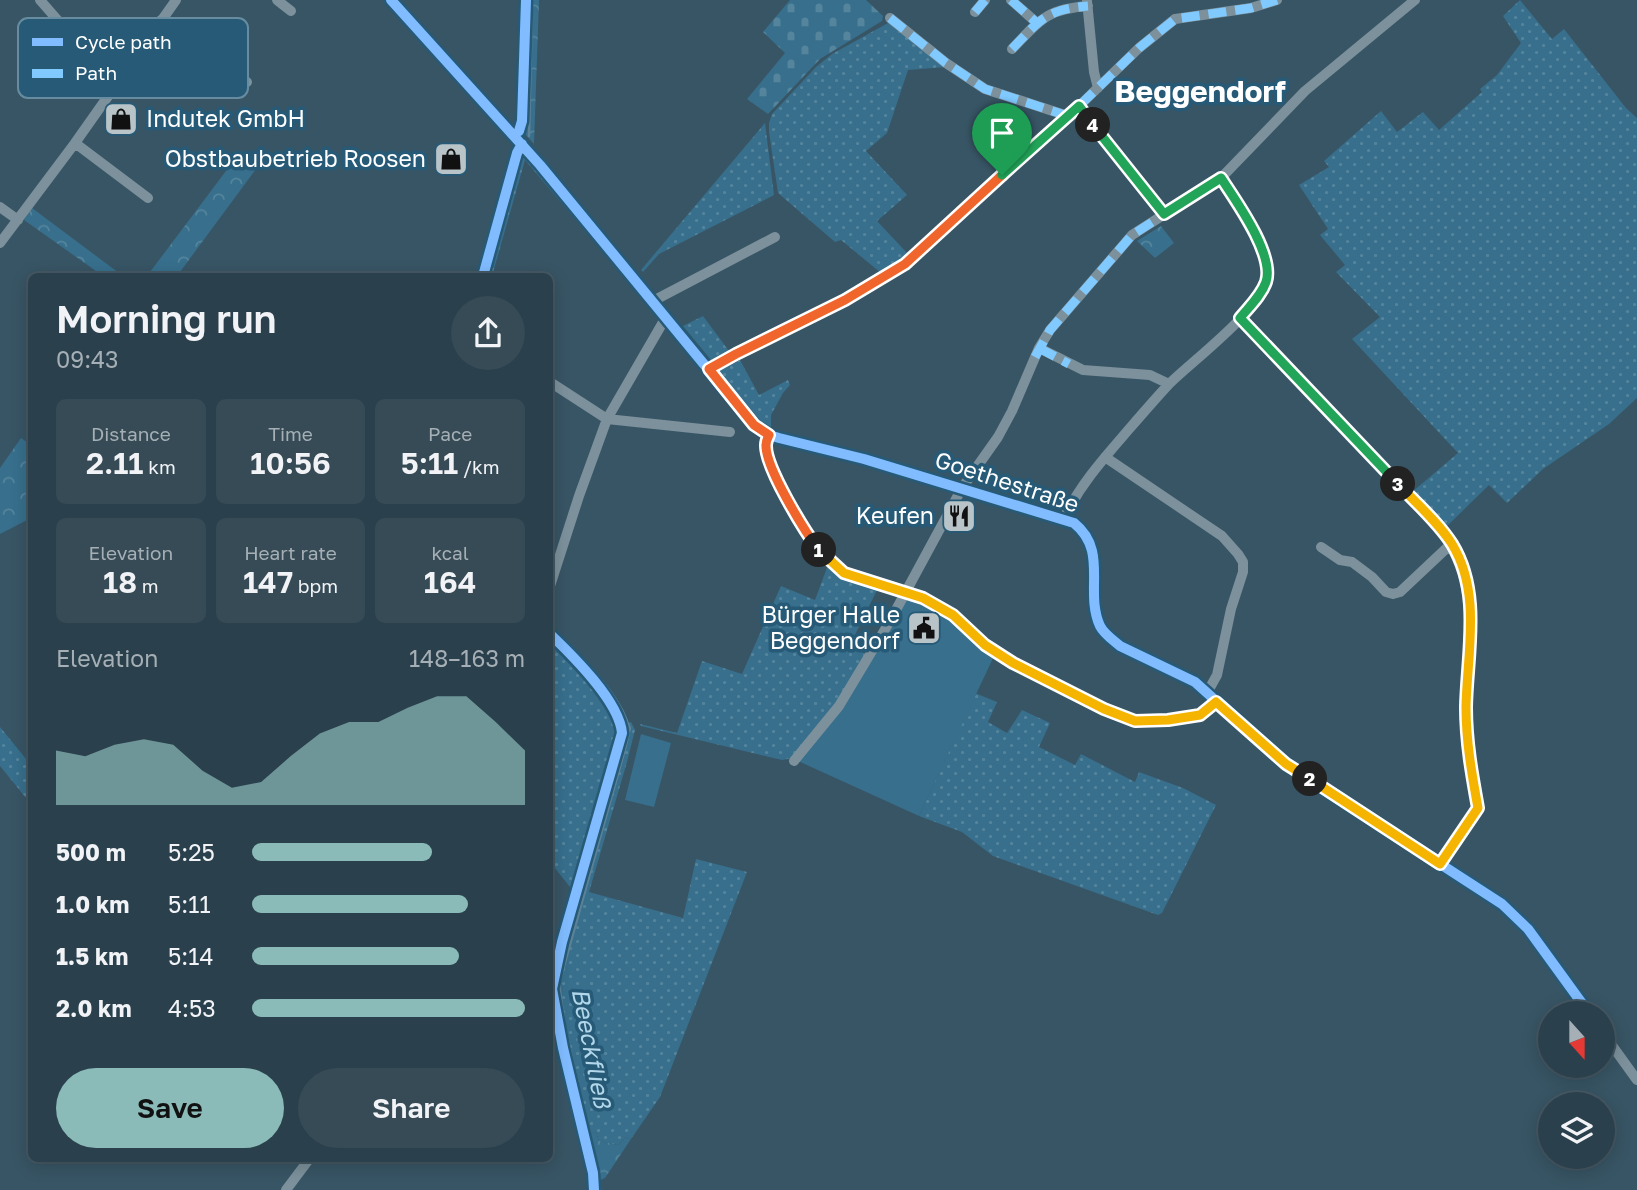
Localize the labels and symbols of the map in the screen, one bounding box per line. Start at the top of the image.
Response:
legend [18,18,248,98]
text: Cycle path [75,30,172,53]
text: Path [75,61,117,84]
district label: Beggendorf [1114,73,1286,109]
shop icon: Indutek GmbH [102,100,140,138]
pin [972,103,1032,175]
place label: Indutek GmbH [146,104,305,132]
pin: 4 [1076,108,1110,142]
shop icon: Obstbaubetrieb Roosen [432,140,470,178]
place label: Obstbaubetrieb Roosen [165,144,426,172]
street label: Goethestraße [932,445,1083,518]
pin: 3 [1380,466,1416,502]
restaurant icon: Keufen [940,497,978,535]
place label: Keufen [856,501,934,529]
pin: 1 [802,532,836,568]
place label: Bürger Halle Beggendorf [761,600,900,654]
public building icon: Bürger Halle Beggendorf [905,609,943,647]
pin: 2 [1292,762,1328,796]
water label: Beeckfließ [567,985,619,1112]
north arrow [1538,1001,1615,1078]

